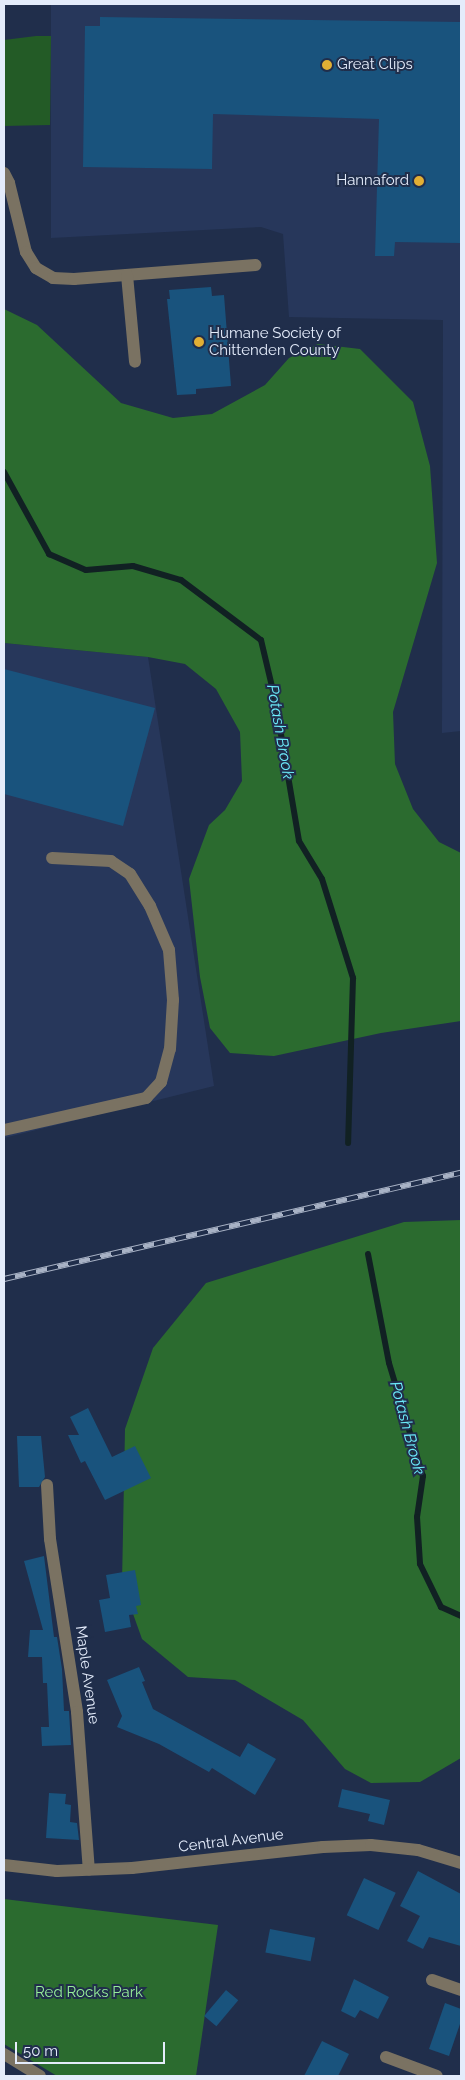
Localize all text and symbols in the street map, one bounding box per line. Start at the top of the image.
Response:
place label: Great Clips [337,56,413,74]
marker: Great Clips [321,59,333,71]
place label: Hannaford [336,172,409,190]
marker: Hannaford [413,175,425,187]
place label: Humane Society of Chittenden County [209,324,341,359]
marker: Humane Society of Chittenden County [193,336,205,348]
water label: Potash Brook [262,683,298,781]
water label: Potash Brook [385,1379,429,1477]
street label: Maple Avenue [71,1624,103,1726]
street label: Central Avenue [177,1826,285,1856]
park label: Red Rocks Park [35,1984,143,2002]
scale bar [18,2032,168,2064]
text: 50 m [23,2042,58,2060]

